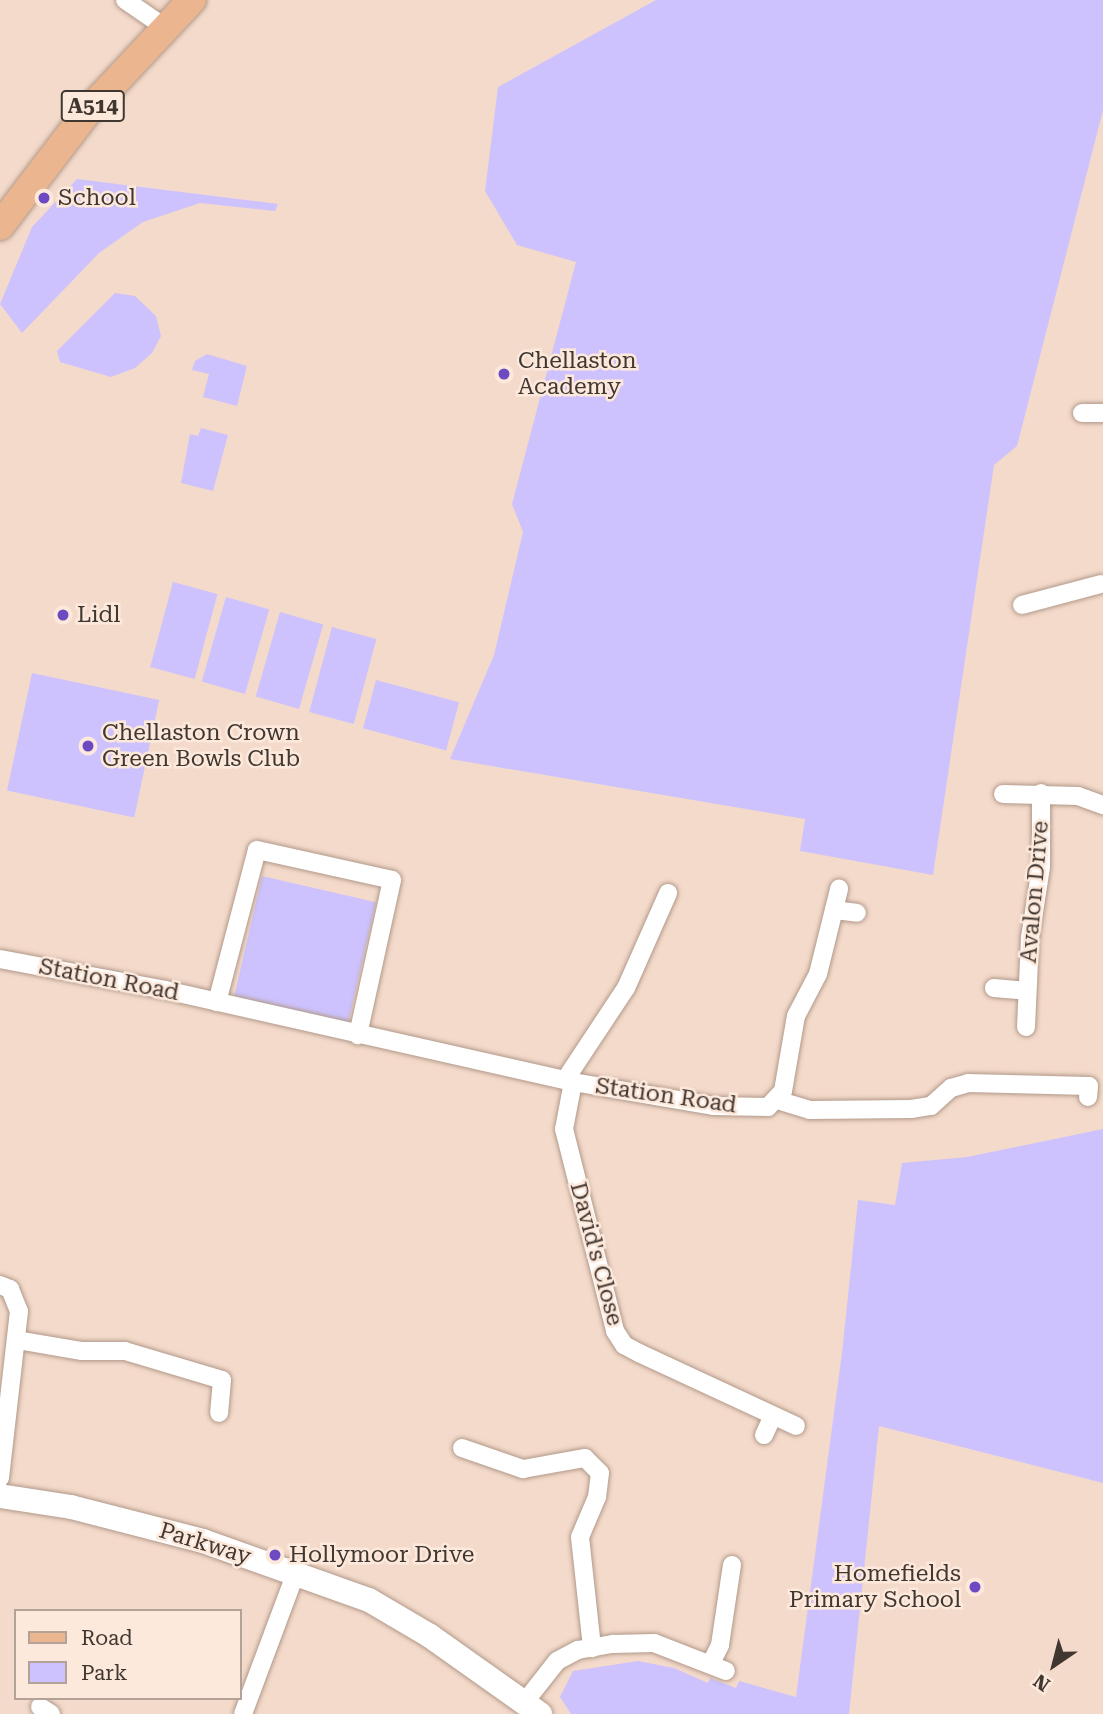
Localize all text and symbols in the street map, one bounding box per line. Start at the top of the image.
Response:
road number: A514 [60,88,126,124]
place label: School [58,184,136,212]
marker: School [36,190,52,206]
place label: Chellaston Academy [518,347,637,401]
marker: Chellaston Academy [496,366,512,382]
place label: Lidl [77,601,120,629]
marker: Lidl [55,607,71,623]
place label: Chellaston Crown Green Bowls Club [102,719,300,773]
marker: Chellaston Crown Green Bowls Club [80,738,96,754]
street label: Avalon Drive [1015,820,1055,964]
street label: Station Road [37,953,181,1007]
street label: Station Road [594,1072,738,1120]
street label: David's Close [564,1179,628,1329]
street label: Parkway [156,1517,254,1571]
place label: Hollymoor Drive [289,1541,474,1569]
marker: Hollymoor Drive [267,1547,283,1563]
place label: Homefields Primary School [789,1560,961,1614]
marker: Homefields Primary School [967,1579,983,1595]
legend [14,1609,242,1700]
text: Road [81,1626,133,1650]
north arrow [1019,1630,1089,1700]
text: Park [81,1661,127,1685]
text: N [1029,1669,1054,1696]

